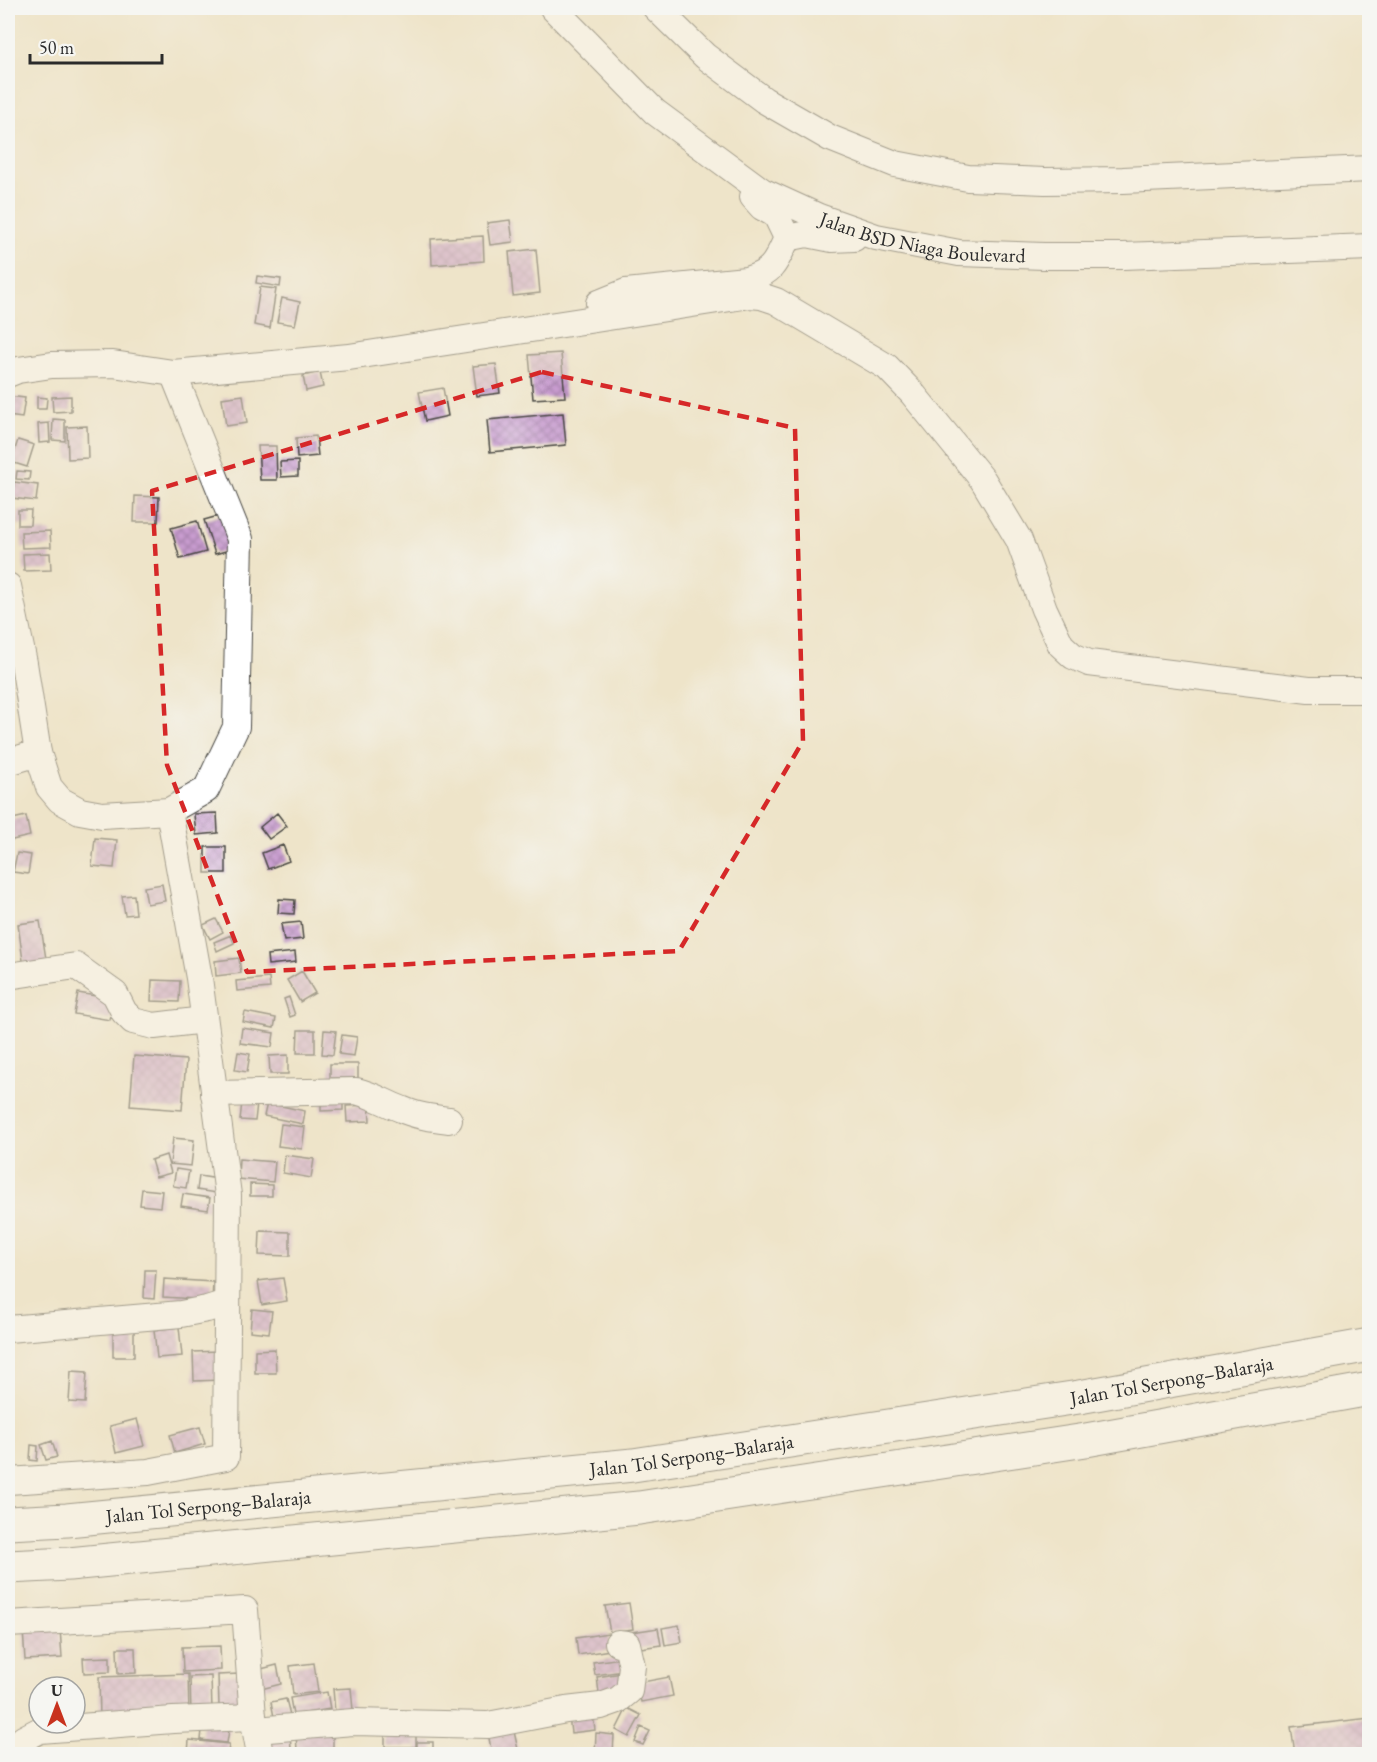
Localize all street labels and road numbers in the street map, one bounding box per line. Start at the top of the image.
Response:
street label: Jalan BSD Niaga Boulevard [814,205,1027,268]
street label: Jalan Tol Serpong–Balaraja [1066,1350,1275,1411]
street label: Jalan Tol Serpong–Balaraja [586,1428,795,1482]
street label: Jalan Tol Serpong–Balaraja [103,1483,312,1529]

